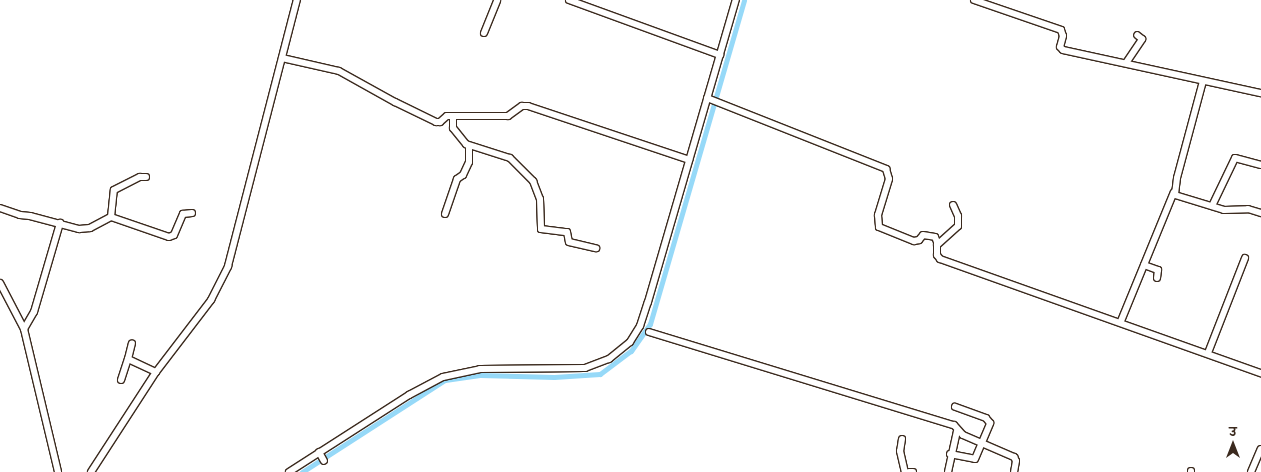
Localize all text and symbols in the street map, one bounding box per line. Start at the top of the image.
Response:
north arrow [1213,424,1253,464]
text: उ [1229,425,1237,439]

